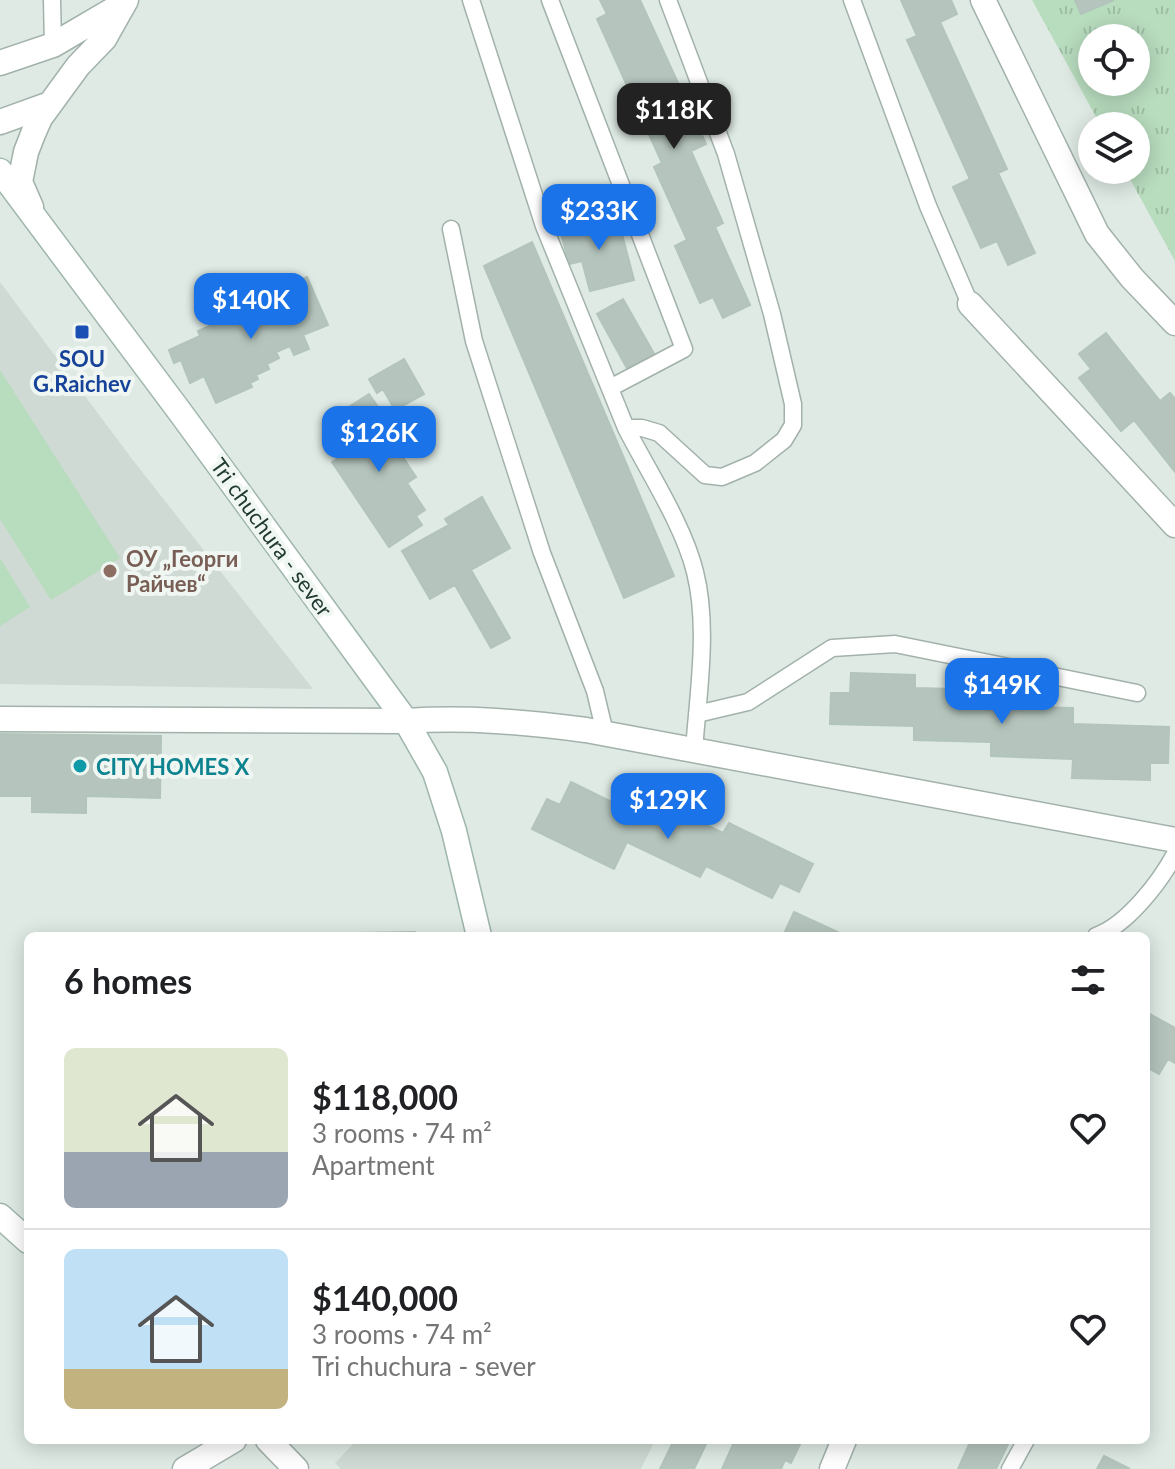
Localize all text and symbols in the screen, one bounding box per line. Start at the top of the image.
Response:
map controls [1078,24,1150,184]
button: locate [1078,24,1150,96]
pin: $118K [618,83,730,151]
text: $118K [635,93,713,125]
button: layers [1078,112,1150,184]
pin: $233K [543,184,655,252]
text: $233K [560,194,638,226]
pin: $140K [195,273,307,341]
text: $140K [212,283,290,315]
marker: SOU G.Raichev [73,323,91,341]
place label: SOU G.Raichev [33,345,131,397]
pin: $126K [323,406,435,474]
text: $126K [340,416,418,448]
street label: Tri chuchura - sever [205,452,339,622]
place label: ОУ „Георги Райчев“ [126,545,238,597]
marker: ОУ „Георги Райчев“ [101,562,119,580]
pin: $149K [946,658,1058,726]
text: $149K [963,668,1041,700]
place label: CITY HOMES X [96,753,250,780]
marker: CITY HOMES X [71,757,89,775]
pin: $129K [612,773,724,841]
text: $129K [629,783,707,815]
icon: filters [1066,958,1110,1002]
text: 6 homes [64,960,192,1001]
text: $118,000 [312,1076,458,1117]
icon: home [128,1080,224,1176]
icon: heart [1066,1106,1110,1150]
text: 3 rooms · 74 m² [312,1117,492,1149]
text: Apartment [312,1149,435,1181]
text: $140,000 [312,1277,458,1318]
icon: home [128,1281,224,1377]
icon: heart [1066,1307,1110,1351]
text: 3 rooms · 74 m² [312,1318,492,1350]
text: Tri chuchura - sever [312,1350,536,1382]

